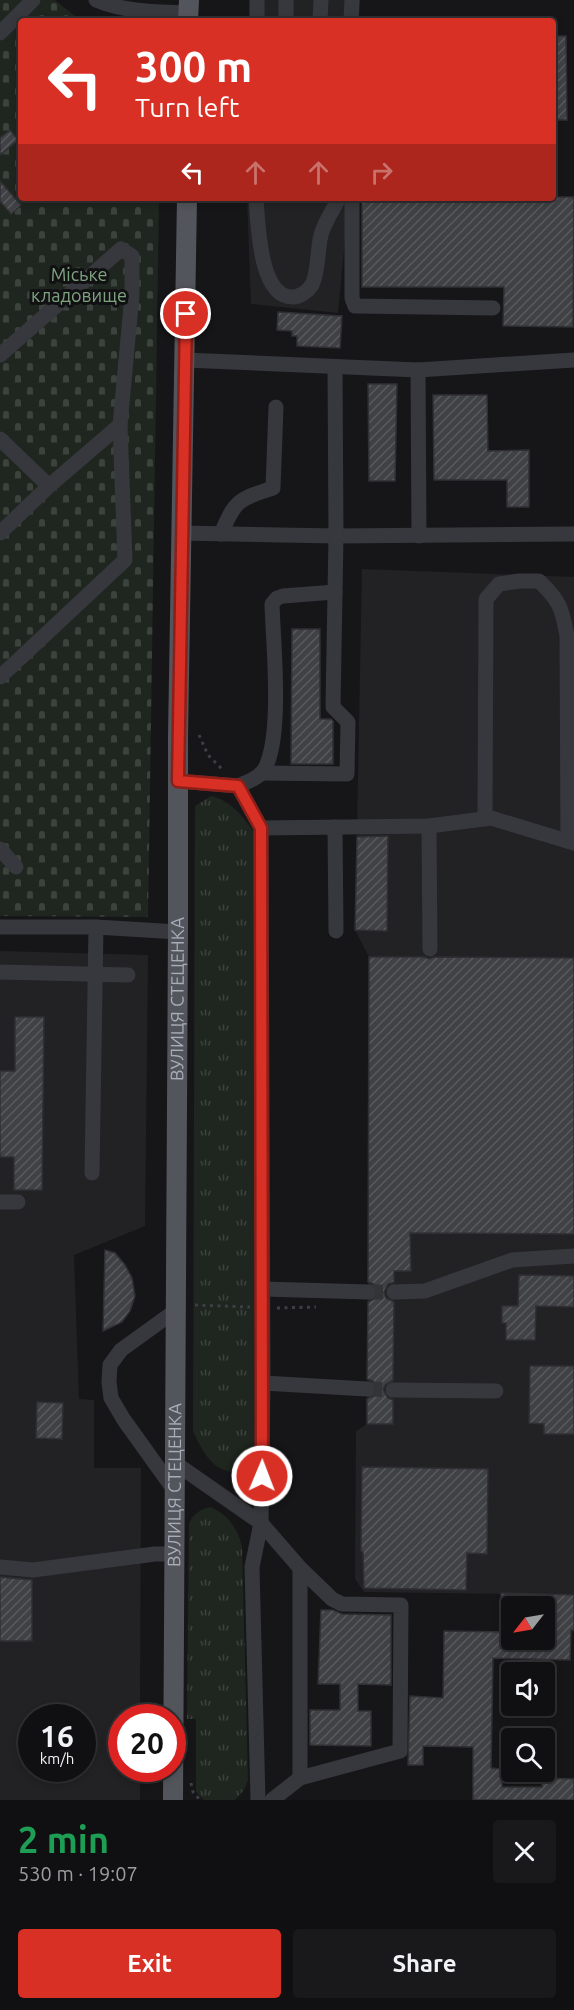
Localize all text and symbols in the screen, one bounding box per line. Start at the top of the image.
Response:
icon: left [36,42,114,120]
text: 300 m [135,43,252,90]
text: Turn left [135,92,239,122]
icon: left [176,156,209,189]
icon: ahead [239,156,272,189]
icon: ahead [302,156,335,189]
icon: right [365,156,398,189]
park label: Міське кладовище [31,264,127,305]
pin [160,288,211,339]
icon: arrive [169,297,202,330]
street label: ВУЛИЦЯ СТЕЦЕНКА [166,917,187,1081]
street label: ВУЛИЦЯ СТЕЦЕНКА [163,1403,184,1567]
position arrow [230,1444,294,1508]
north arrow [501,1596,555,1650]
map controls [501,1596,555,1782]
button: sound [501,1662,555,1716]
speed limit sign: 20 [108,1704,186,1782]
text: 16 [40,1719,74,1753]
button: search [501,1728,555,1782]
text: km/h [40,1750,74,1767]
text: 2 min [18,1819,109,1860]
button: close [493,1820,556,1883]
text: 530 m · 19:07 [18,1862,138,1885]
button: Exit [18,1929,281,1998]
button: Share [293,1929,556,1998]

